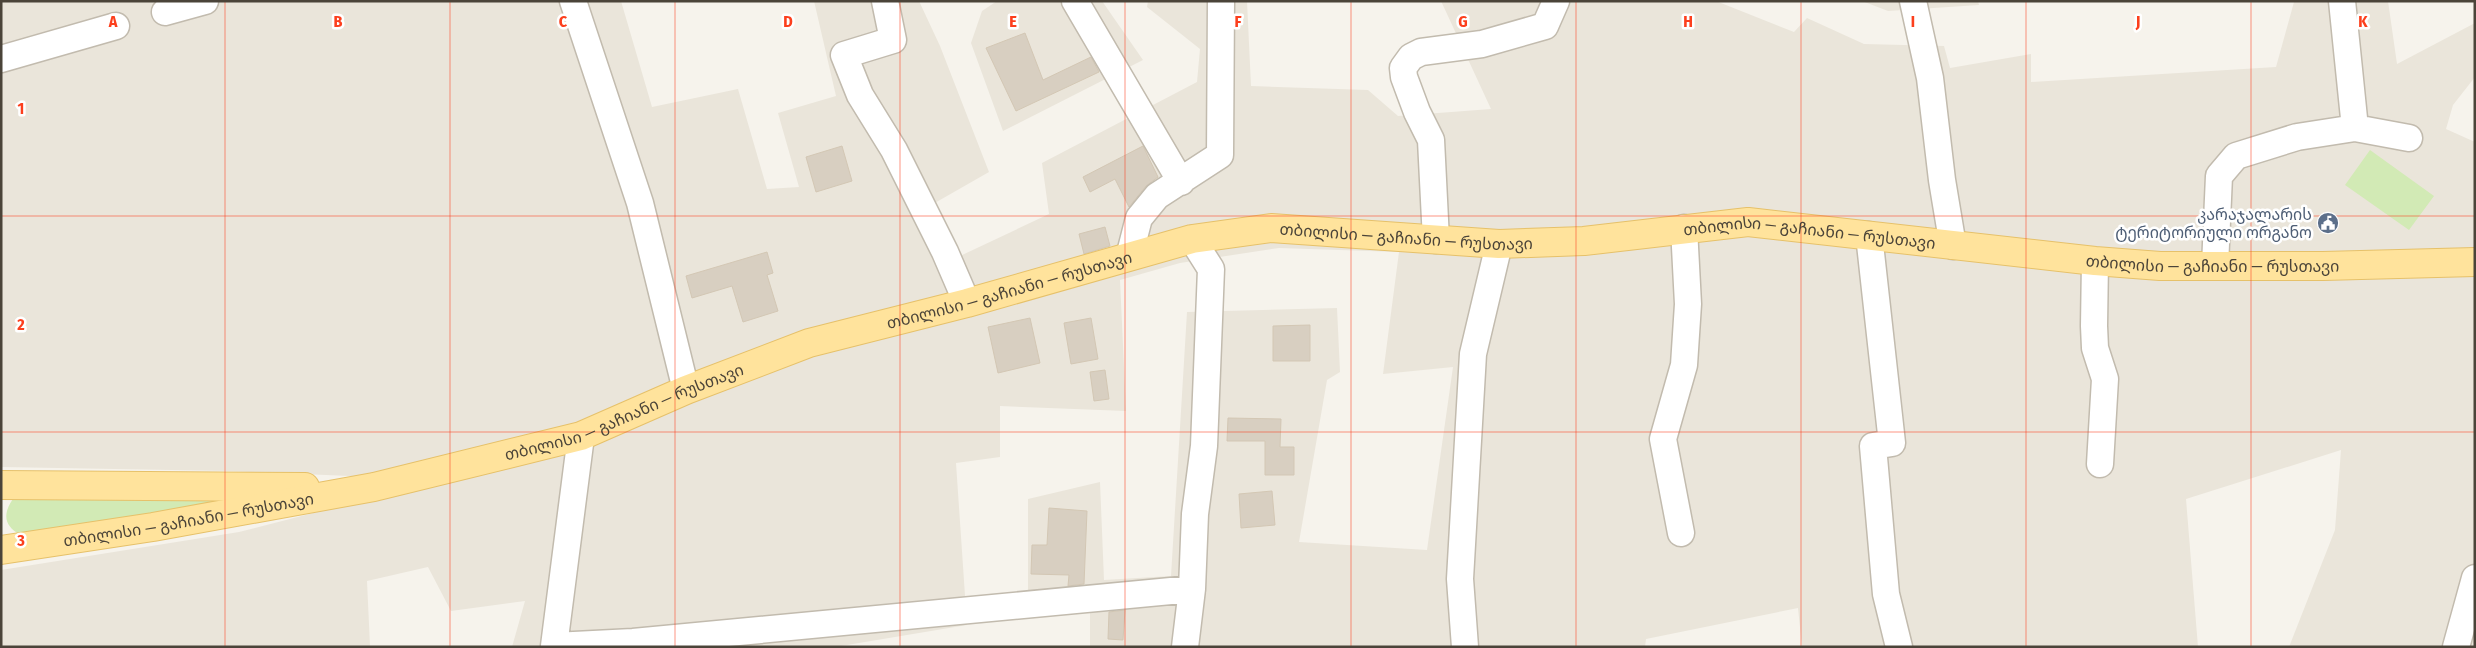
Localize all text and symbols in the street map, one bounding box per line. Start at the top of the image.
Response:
text: A [108,12,118,31]
text: B [334,12,343,31]
text: C [559,12,568,31]
text: D [783,12,793,31]
text: E [1009,12,1017,31]
text: F [1234,12,1242,31]
text: G [1458,12,1468,31]
text: H [1683,12,1693,31]
text: I [1911,12,1915,31]
text: J [2135,12,2140,31]
text: K [2358,12,2368,31]
text: 1 [18,99,24,118]
place label: კარაჯალარის ტერიტორიული ორგანო [2115,205,2312,243]
public building icon: კარაჯალარის ტერიტორიული ორგანო [2316,211,2340,235]
street label: თბილისი — გაჩიანი — რუსთავი [1682,213,1936,253]
street label: თბილისი — გაჩიანი — რუსთავი [1279,220,1533,254]
street label: თბილისი — გაჩიანი — რუსთავი [885,248,1134,333]
street label: თბილისი — გაჩიანი — რუსთავი [2085,251,2340,276]
text: 2 [16,315,25,334]
street label: თბილისი — გაჩიანი — რუსთავი [503,360,746,464]
street label: თბილისი — გაჩიანი — რუსთავი [62,489,315,550]
text: 3 [16,531,25,550]

